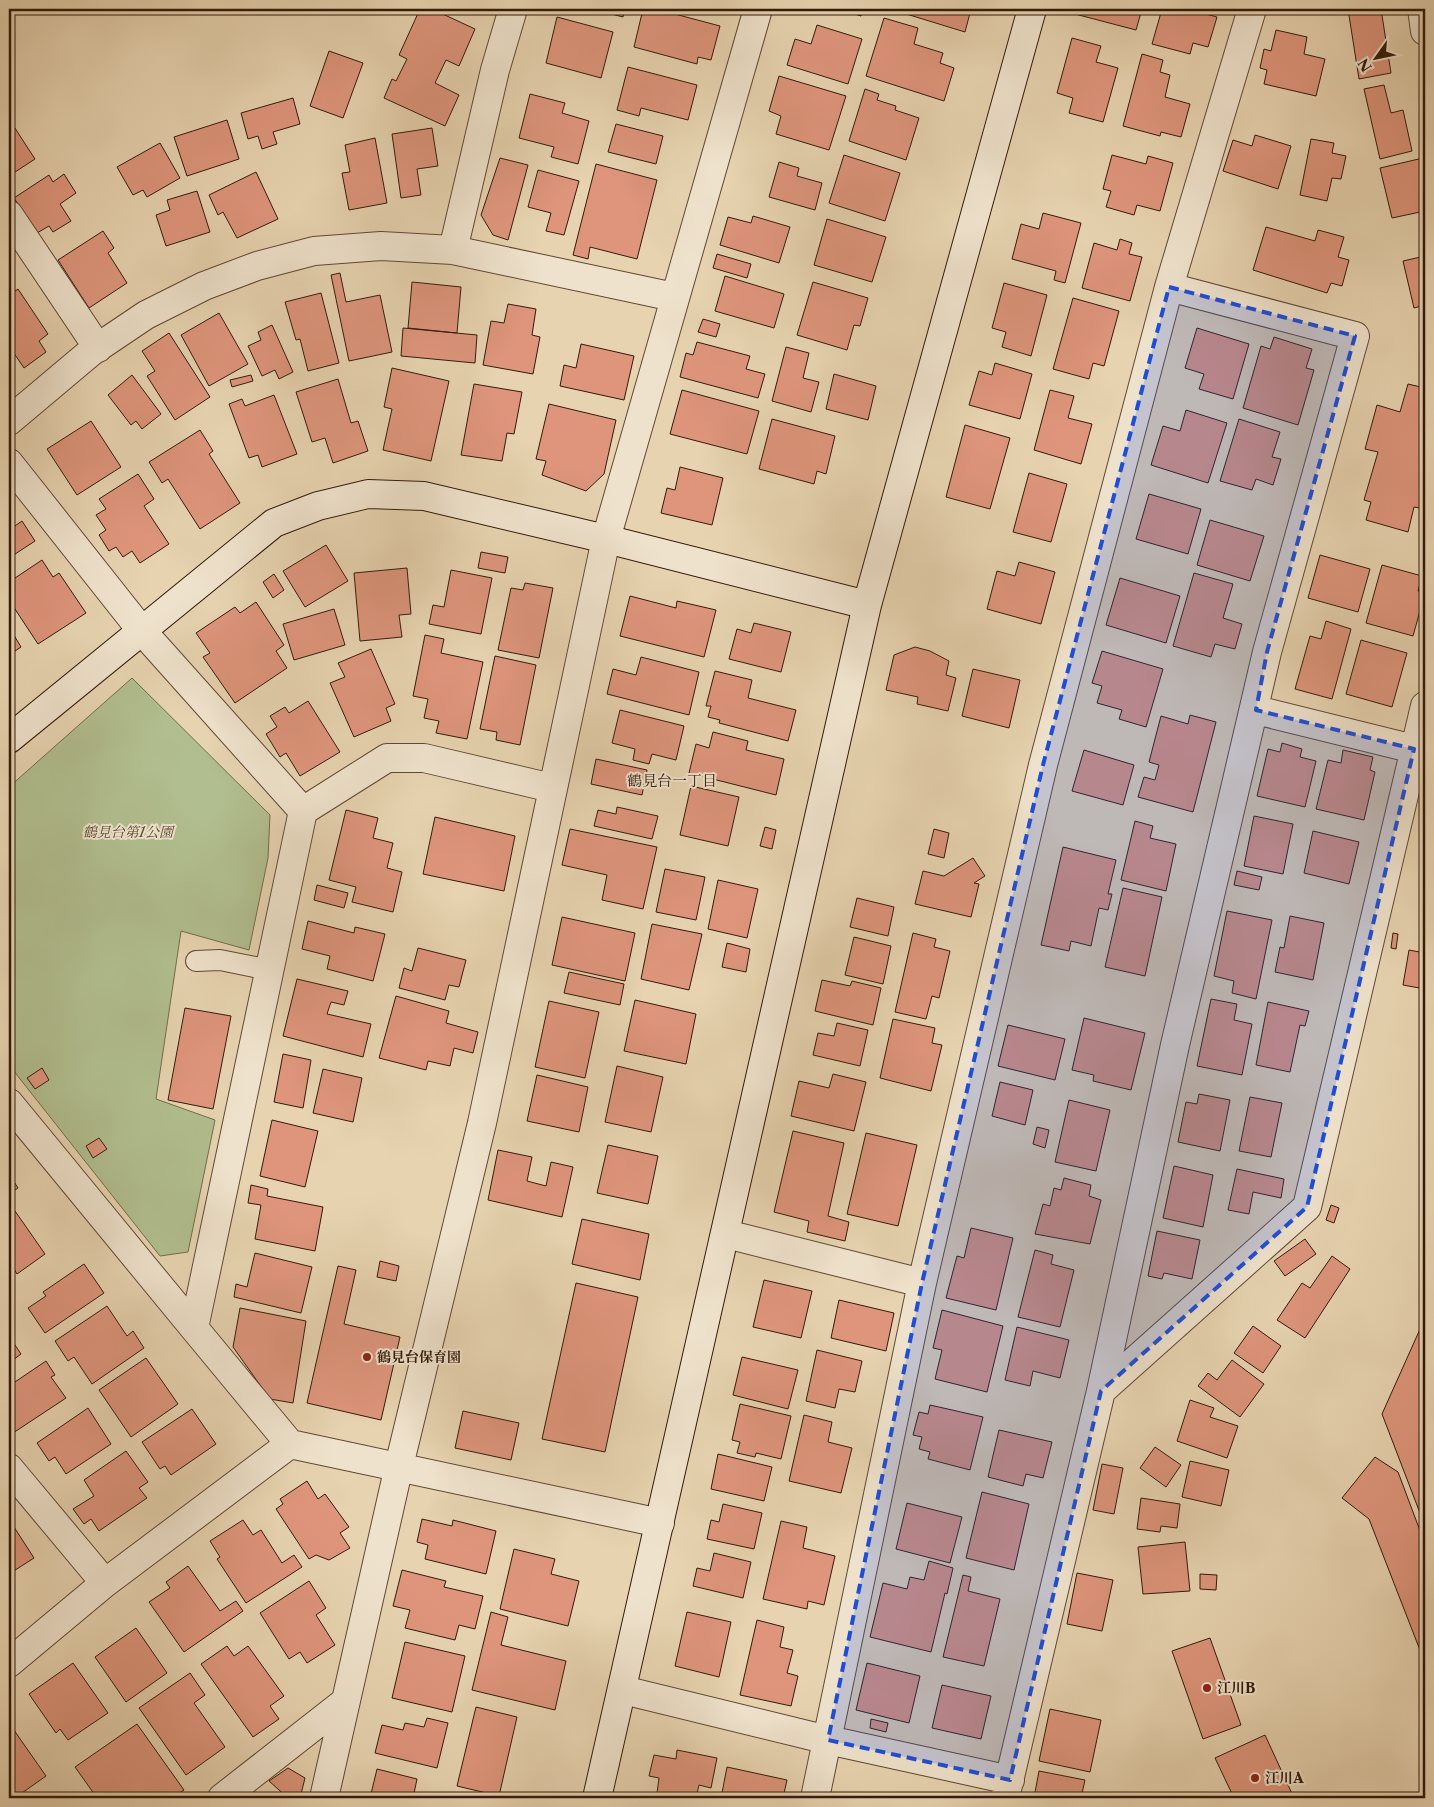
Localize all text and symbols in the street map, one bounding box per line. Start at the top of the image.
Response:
north arrow [1352,32,1402,82]
text: N [1354,55,1376,75]
district label: 鶴見台一丁目 [627,771,717,790]
park label: 鶴見台第1公園 [83,823,175,841]
place label: 鶴見台保育園 [377,1348,461,1366]
marker: 鶴見台保育園 [361,1351,373,1363]
place label: 江川B [1217,1679,1255,1697]
marker: 江川B [1201,1682,1213,1694]
place label: 江川A [1265,1769,1305,1787]
marker: 江川A [1249,1772,1261,1784]

